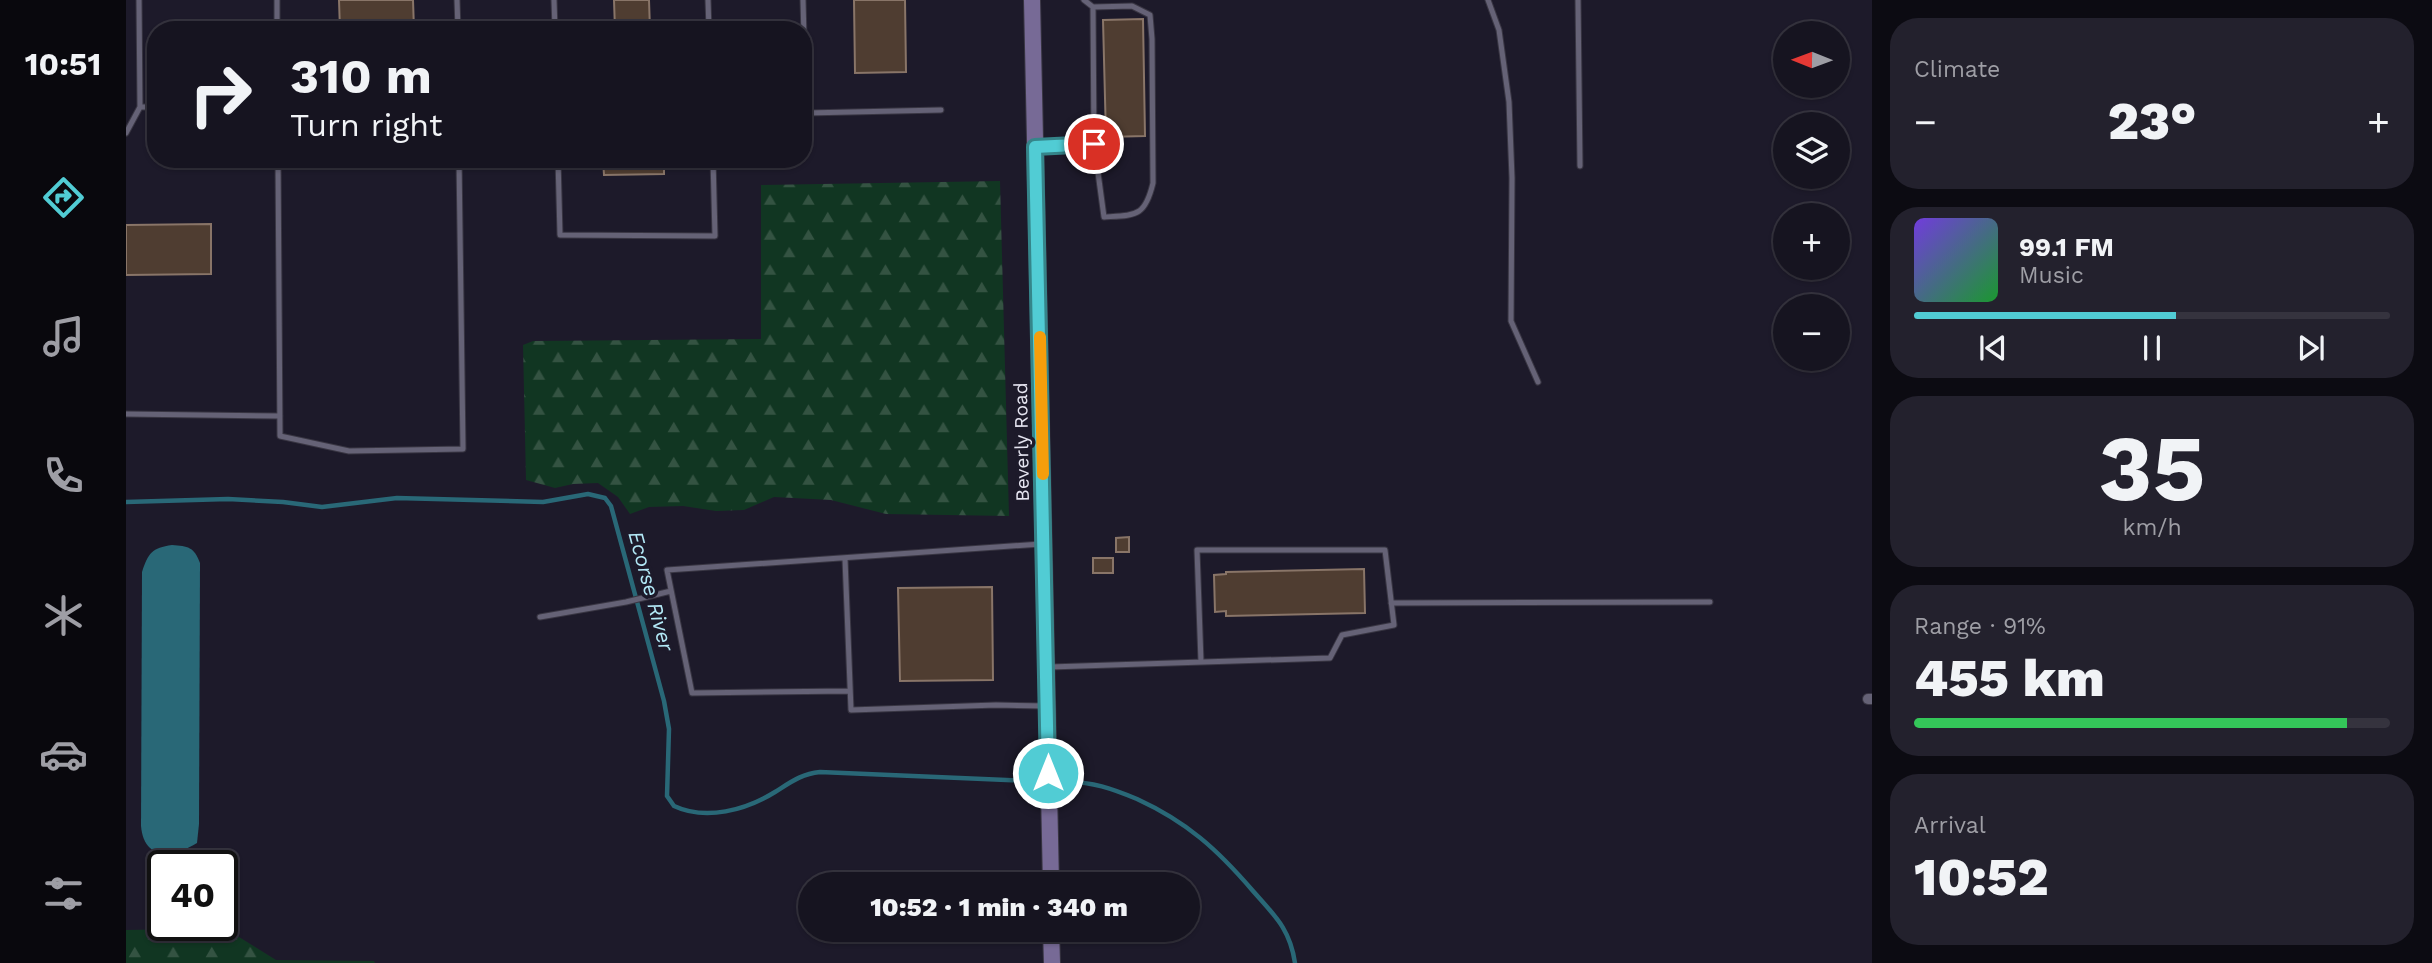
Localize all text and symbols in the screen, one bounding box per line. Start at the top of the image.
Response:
north arrow [1773,21,1850,98]
map controls [1773,21,1850,371]
text: 10:51 [25,45,101,83]
text: 310 m [290,47,432,105]
icon: right [175,49,266,140]
text: Climate [1914,56,2000,83]
text: 23° [2108,91,2196,152]
text: − [1914,100,1937,144]
text: + [2367,100,2390,144]
text: Turn right [290,106,442,144]
button: layers [1773,112,1850,189]
pin [1064,114,1124,174]
icon: arrive [1075,125,1113,163]
icon: directions [39,173,88,222]
button: + [1773,203,1850,280]
text: 99.1 FM [2019,232,2114,262]
text: Music [2019,262,2084,289]
button: − [1773,294,1850,371]
icon: music [39,312,88,361]
icon: previous [1974,329,2012,367]
icon: pause [2133,329,2171,367]
icon: next [2292,329,2330,367]
street label: Beverly Road [1009,382,1034,502]
text: 35 [2098,415,2206,522]
icon: phone [39,451,88,500]
text: km/h [2122,514,2182,541]
water label: Ecorse River [623,528,680,655]
icon: climate [39,591,88,640]
text: Range · 91% [1914,613,2046,640]
text: 455 km [1914,648,2105,709]
icon: car [39,730,88,779]
position arrow [1011,736,1085,810]
text: Arrival [1914,812,1986,839]
text: 10:52 [1914,847,2048,908]
speed limit sign: 40 [147,850,238,941]
icon: filters [39,869,88,918]
text: 10:52 · 1 min · 340 m [870,892,1128,922]

